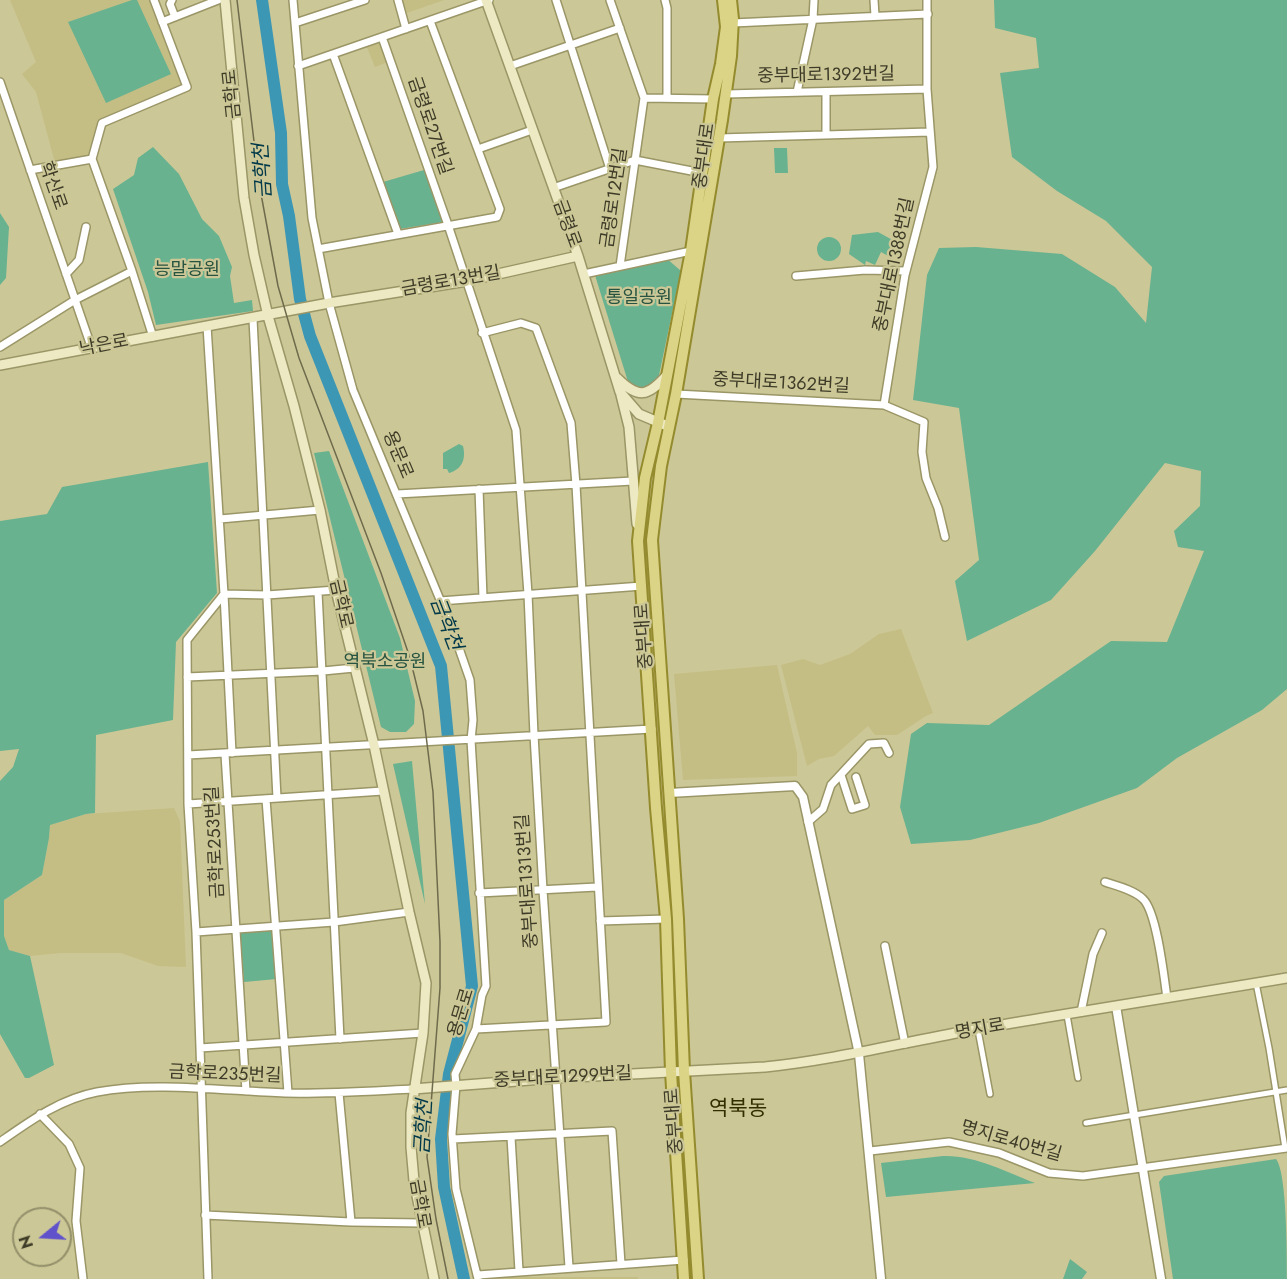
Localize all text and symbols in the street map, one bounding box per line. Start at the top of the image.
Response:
street label: 중부대로1392번길 [757,64,895,88]
street label: 금학로 [220,68,246,120]
street label: 금령로27번길 [402,74,456,178]
street label: 중부대로 [690,122,720,190]
water label: 금학천 [250,143,278,199]
street label: 금령로12번길 [597,146,633,250]
street label: 학산로 [34,159,70,213]
street label: 중부대로1388번길 [870,196,920,334]
street label: 금령로 [547,197,585,251]
park label: 능말공원 [154,260,220,282]
street label: 금령로13번길 [400,263,502,301]
park label: 통일공원 [606,288,672,310]
street label: 낙은로 [78,331,130,361]
street label: 중부대로1362번길 [712,370,850,398]
street label: 용문로 [377,428,417,482]
street label: 금학로 [324,577,356,631]
water label: 금학천 [424,594,466,654]
street label: 중부대로 [632,602,658,670]
park label: 역북소공원 [344,652,426,674]
street label: 금학로253번길 [202,785,230,899]
street label: 중부대로1313번길 [513,813,543,949]
street label: 용문로 [444,986,480,1040]
street label: 명지로 [954,1015,1006,1045]
street label: 금학로235번길 [168,1062,282,1088]
street label: 중부대로1299번길 [493,1064,633,1092]
street label: 중부대로 [662,1087,688,1155]
district label: 역북동 [709,1097,767,1123]
water label: 금학천 [412,1099,438,1155]
street label: 명지로40번길 [958,1117,1064,1167]
street label: 금학로 [404,1178,434,1230]
north arrow [12,1207,72,1267]
text: N [13,1232,39,1252]

